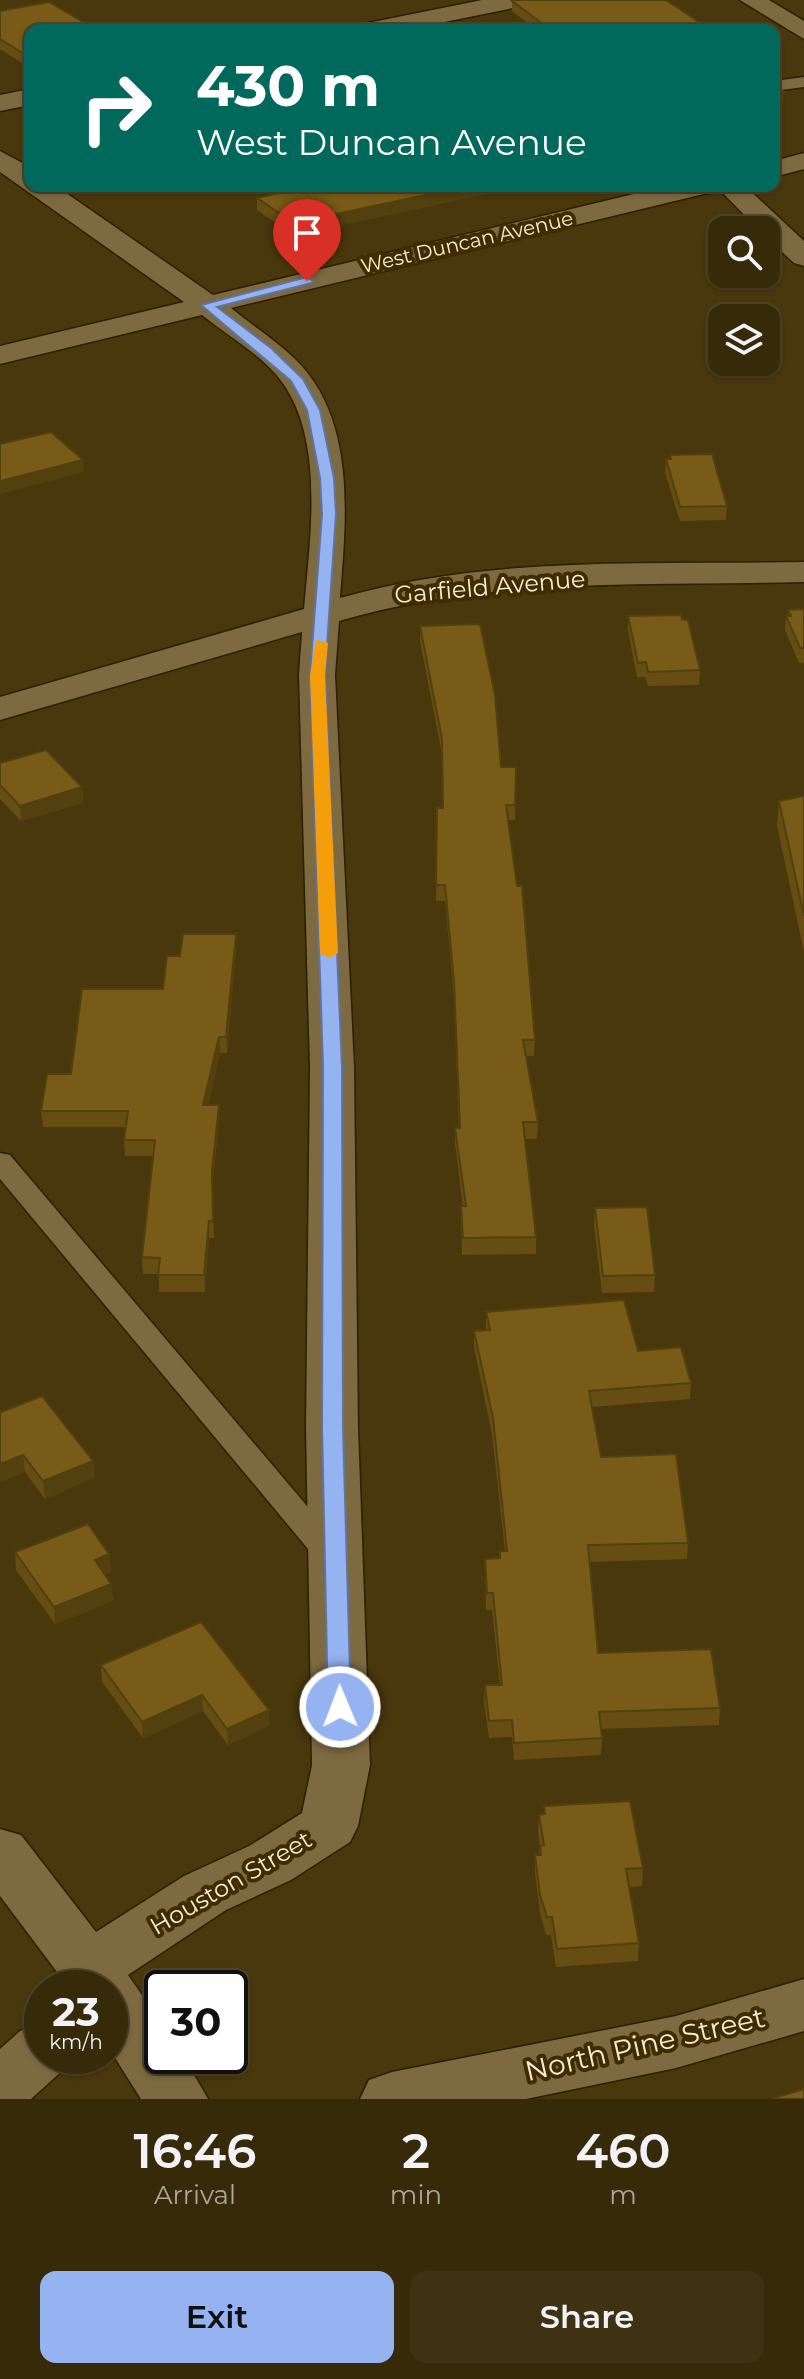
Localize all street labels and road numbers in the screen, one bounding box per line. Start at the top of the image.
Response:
street label: West Duncan Avenue [359,206,575,278]
street label: Garfield Avenue [393,564,587,609]
street label: Houston Street [145,1824,317,1941]
street label: North Pine Street [522,2000,768,2088]

